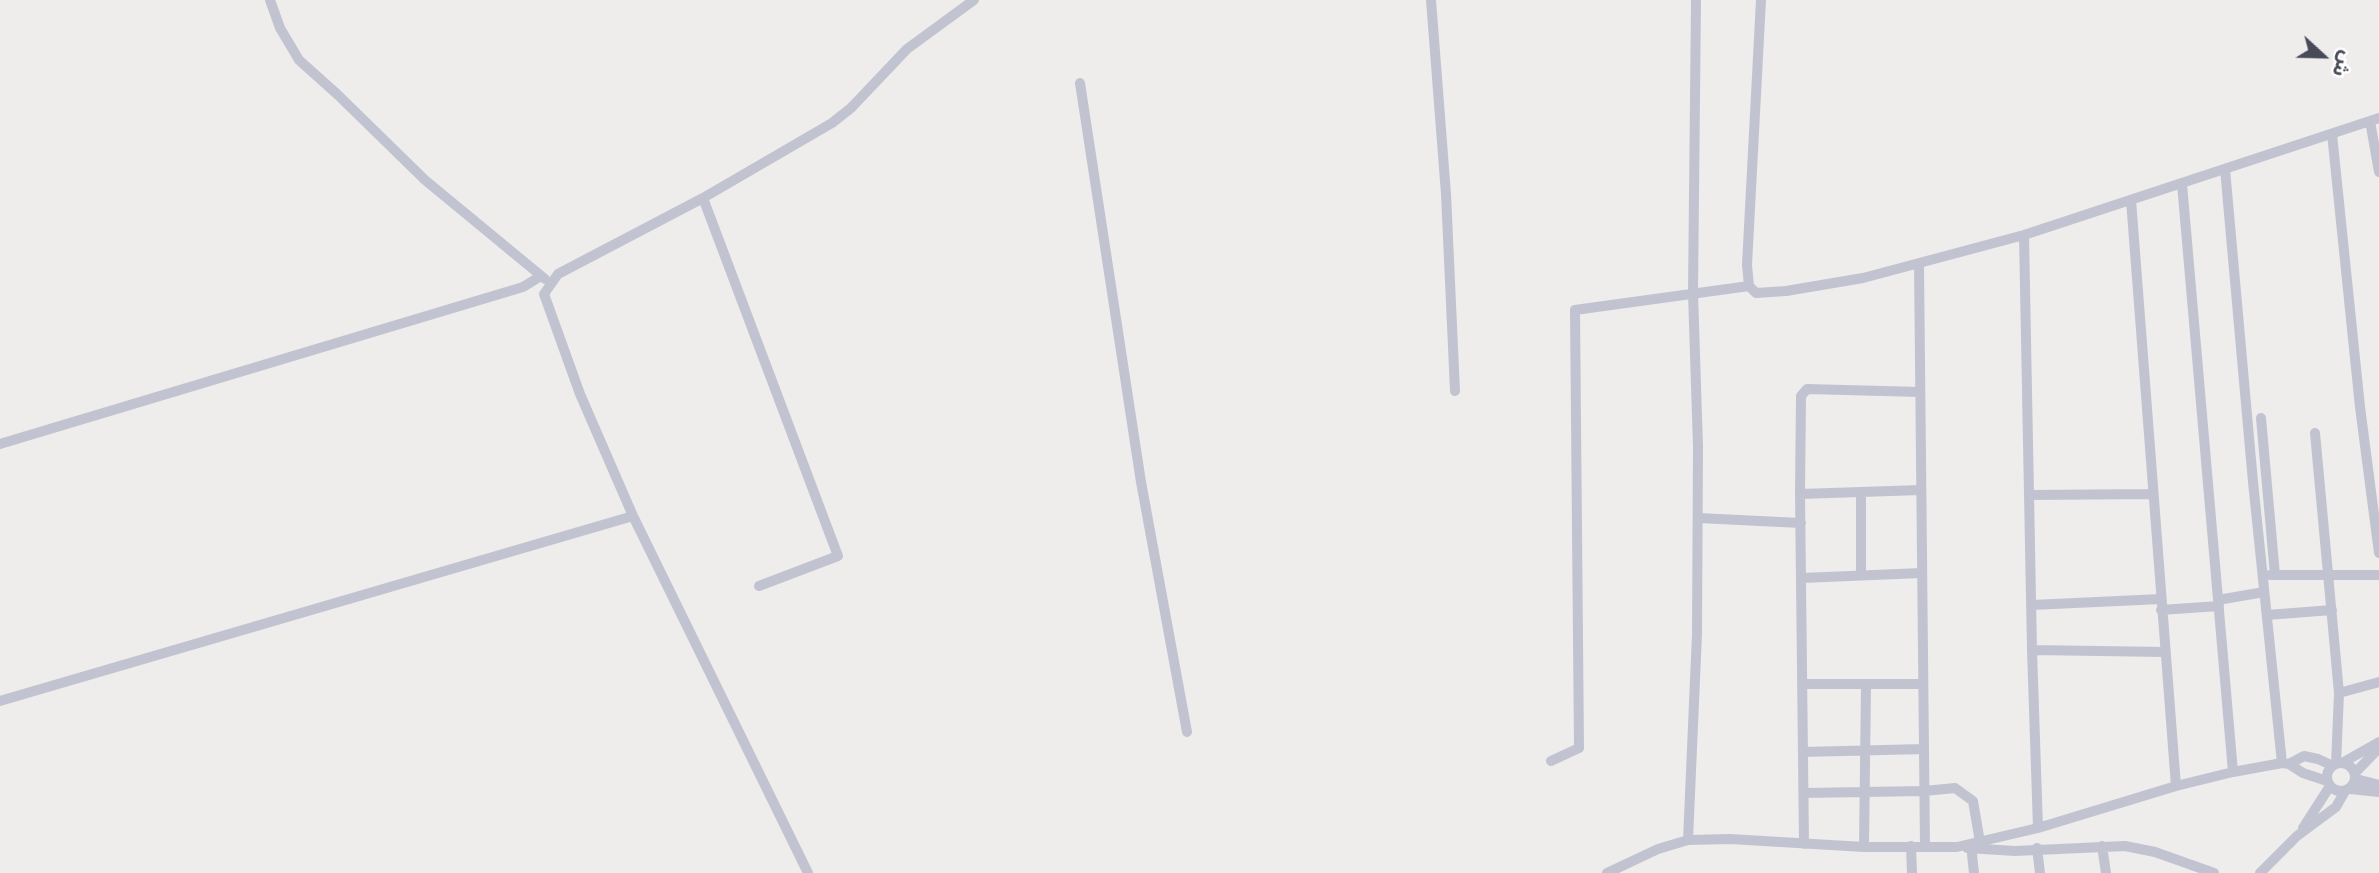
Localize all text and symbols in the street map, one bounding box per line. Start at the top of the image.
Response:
north arrow [2288,21,2358,91]
text: ش [2326,47,2358,80]

